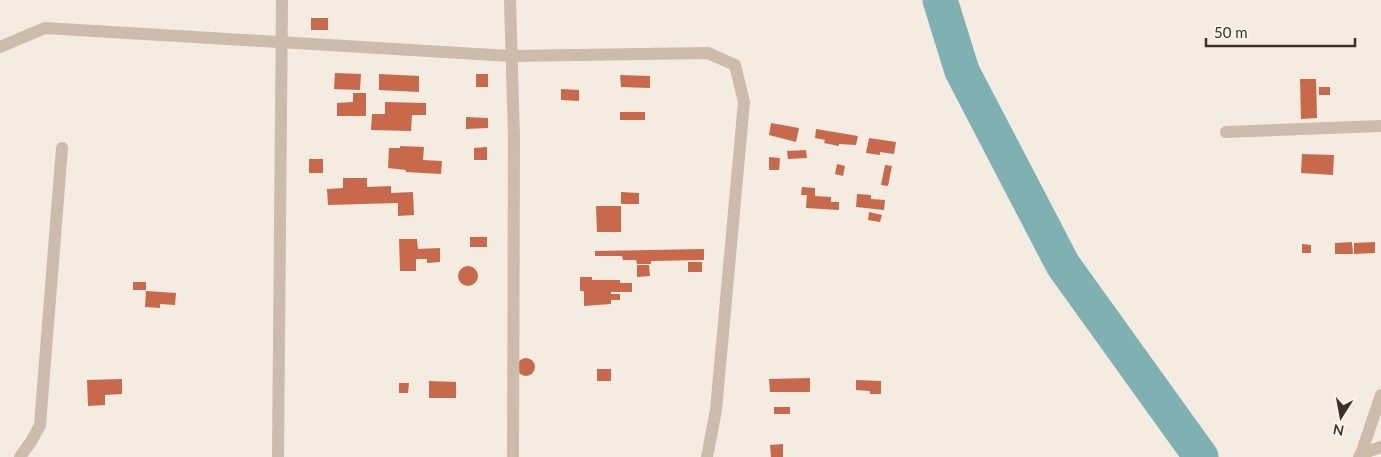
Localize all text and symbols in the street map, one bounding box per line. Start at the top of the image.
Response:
scale bar [1206,15,1355,47]
text: 50 m [1214,23,1248,41]
north arrow [1316,392,1366,442]
text: N [1332,421,1345,440]

